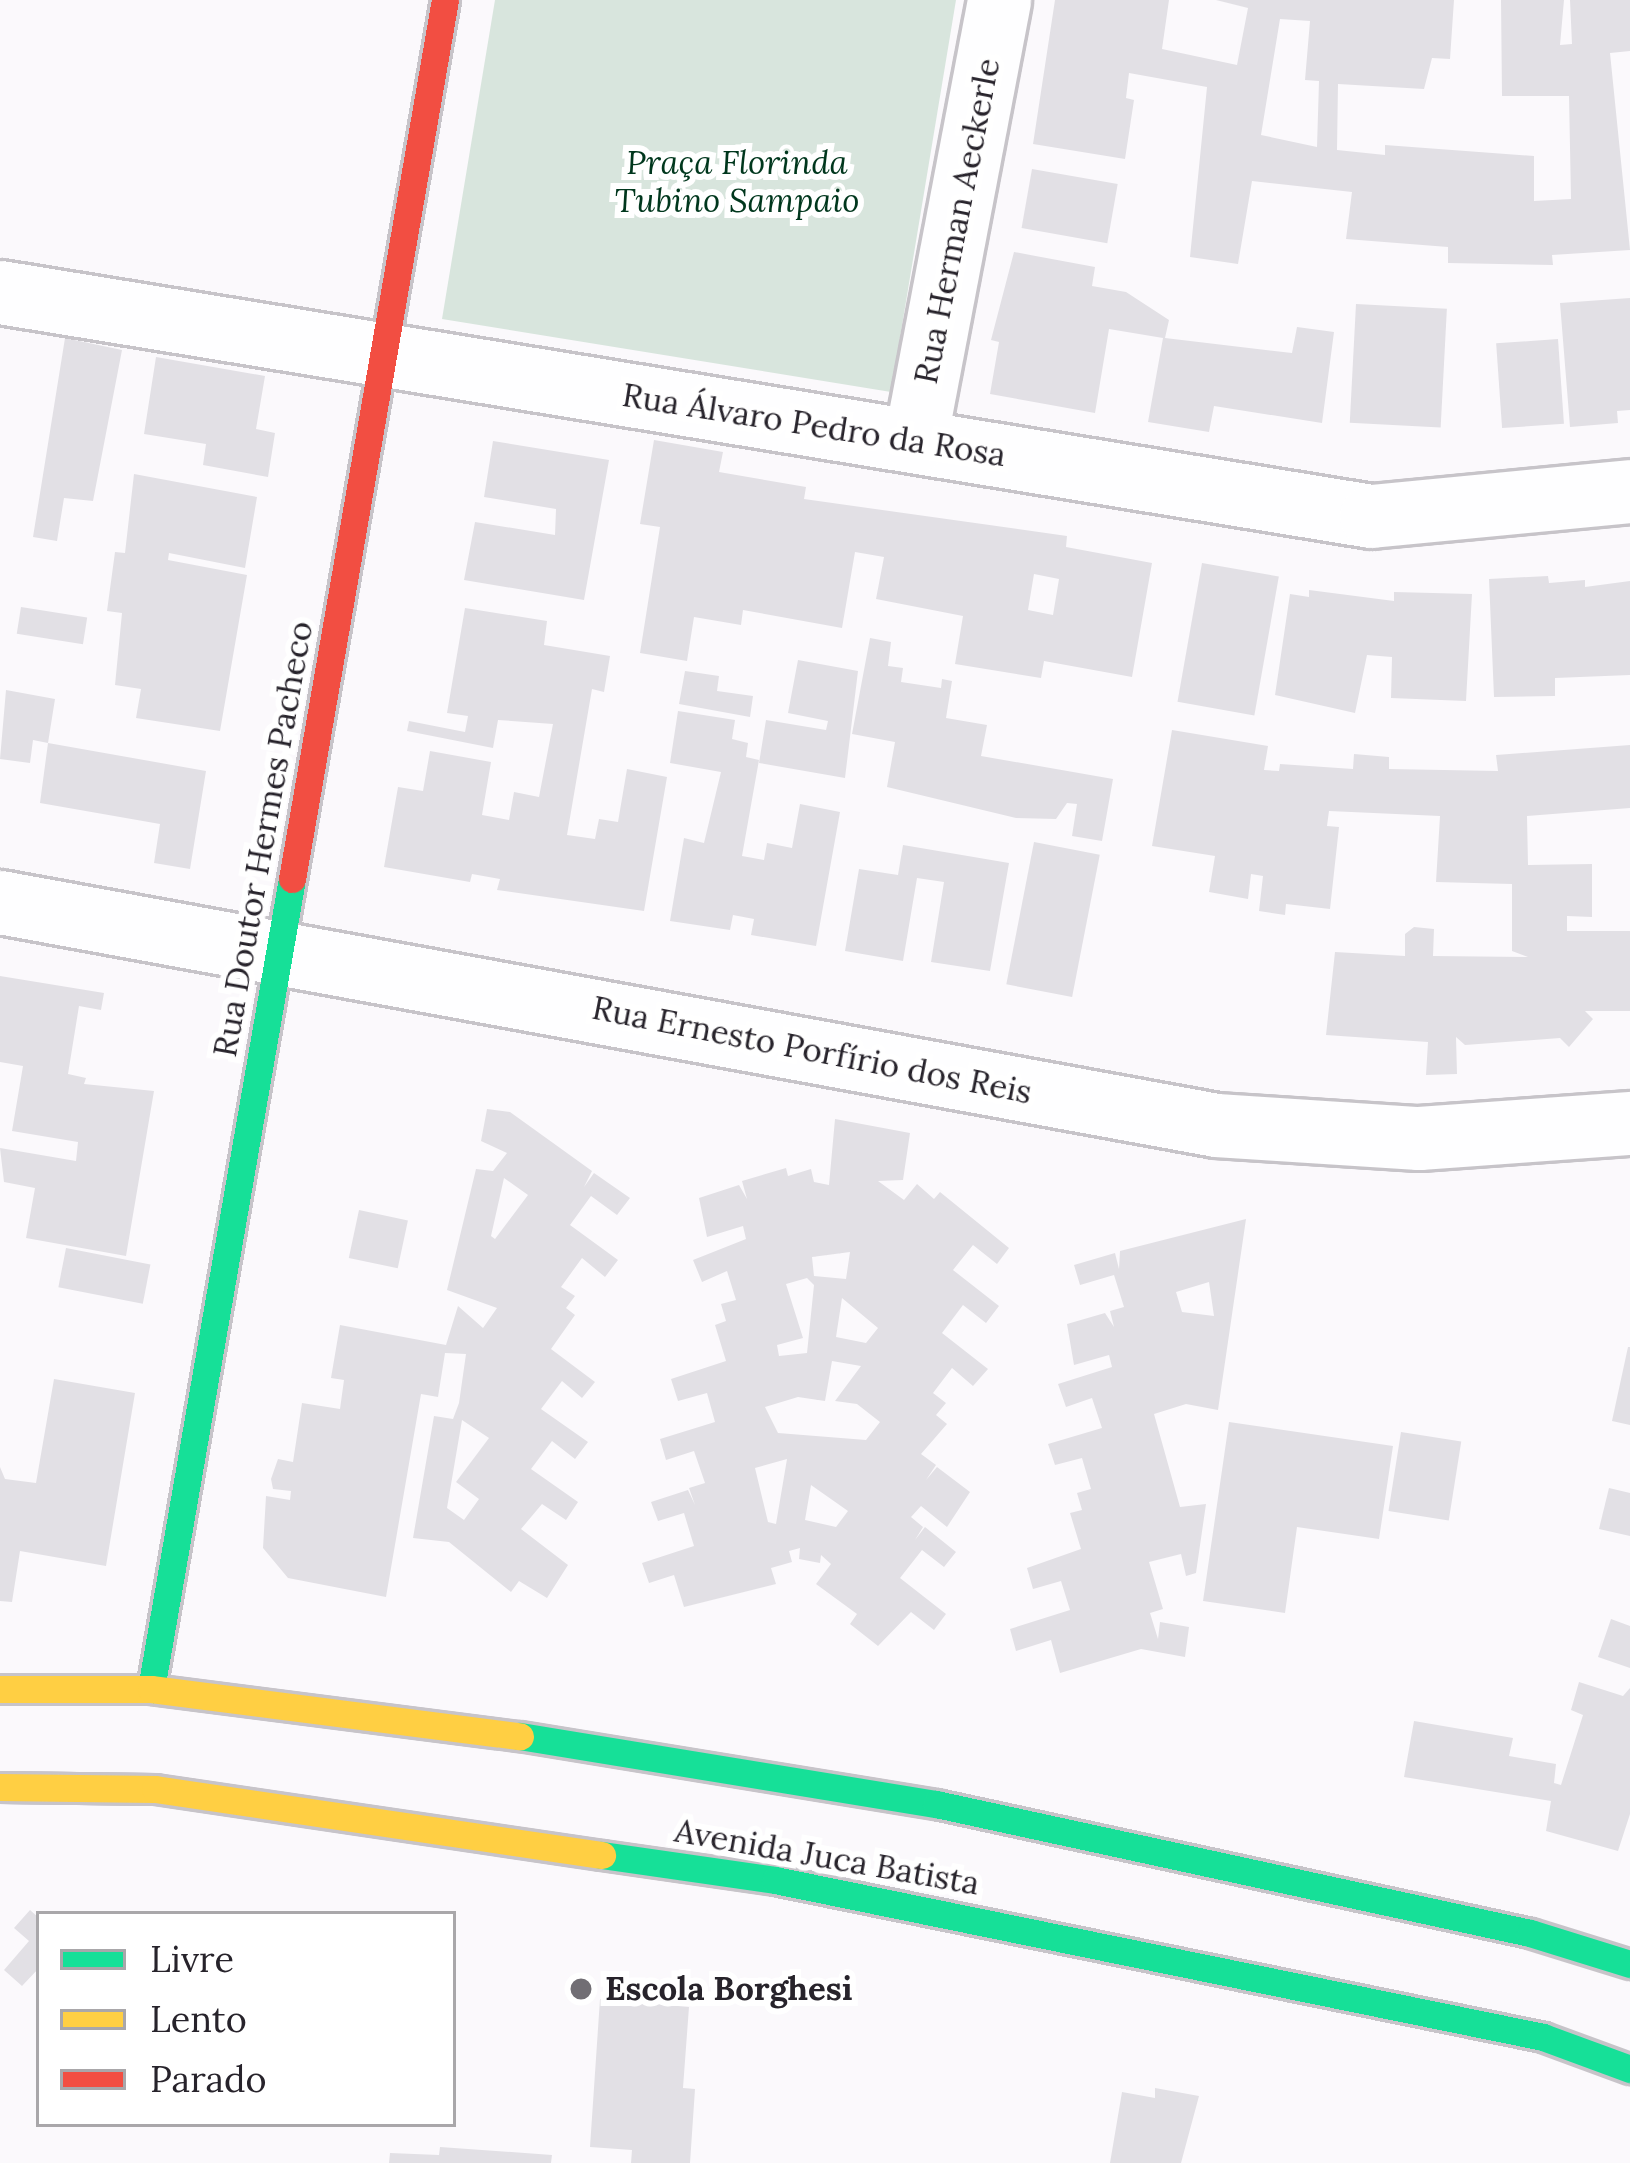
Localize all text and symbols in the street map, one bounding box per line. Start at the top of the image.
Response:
street label: Rua Herman Aeckerle [906,55,1008,387]
park label: Praça Florinda Tubino Sampaio [615,143,859,221]
street label: Rua Álvaro Pedro da Rosa [619,375,1009,475]
street label: Rua Doutor Hermes Pacheco [205,618,321,1060]
street label: Rua Ernesto Porfírio dos Reis [589,988,1035,1112]
street label: Avenida Juca Batista [672,1811,982,1903]
legend [36,1911,456,2127]
text: Livre [150,1936,234,1982]
place label: Escola Borghesi [605,1969,853,2009]
marker: Escola Borghesi [568,1976,594,2002]
text: Lento [150,1996,247,2042]
text: Parado [150,2056,267,2102]

